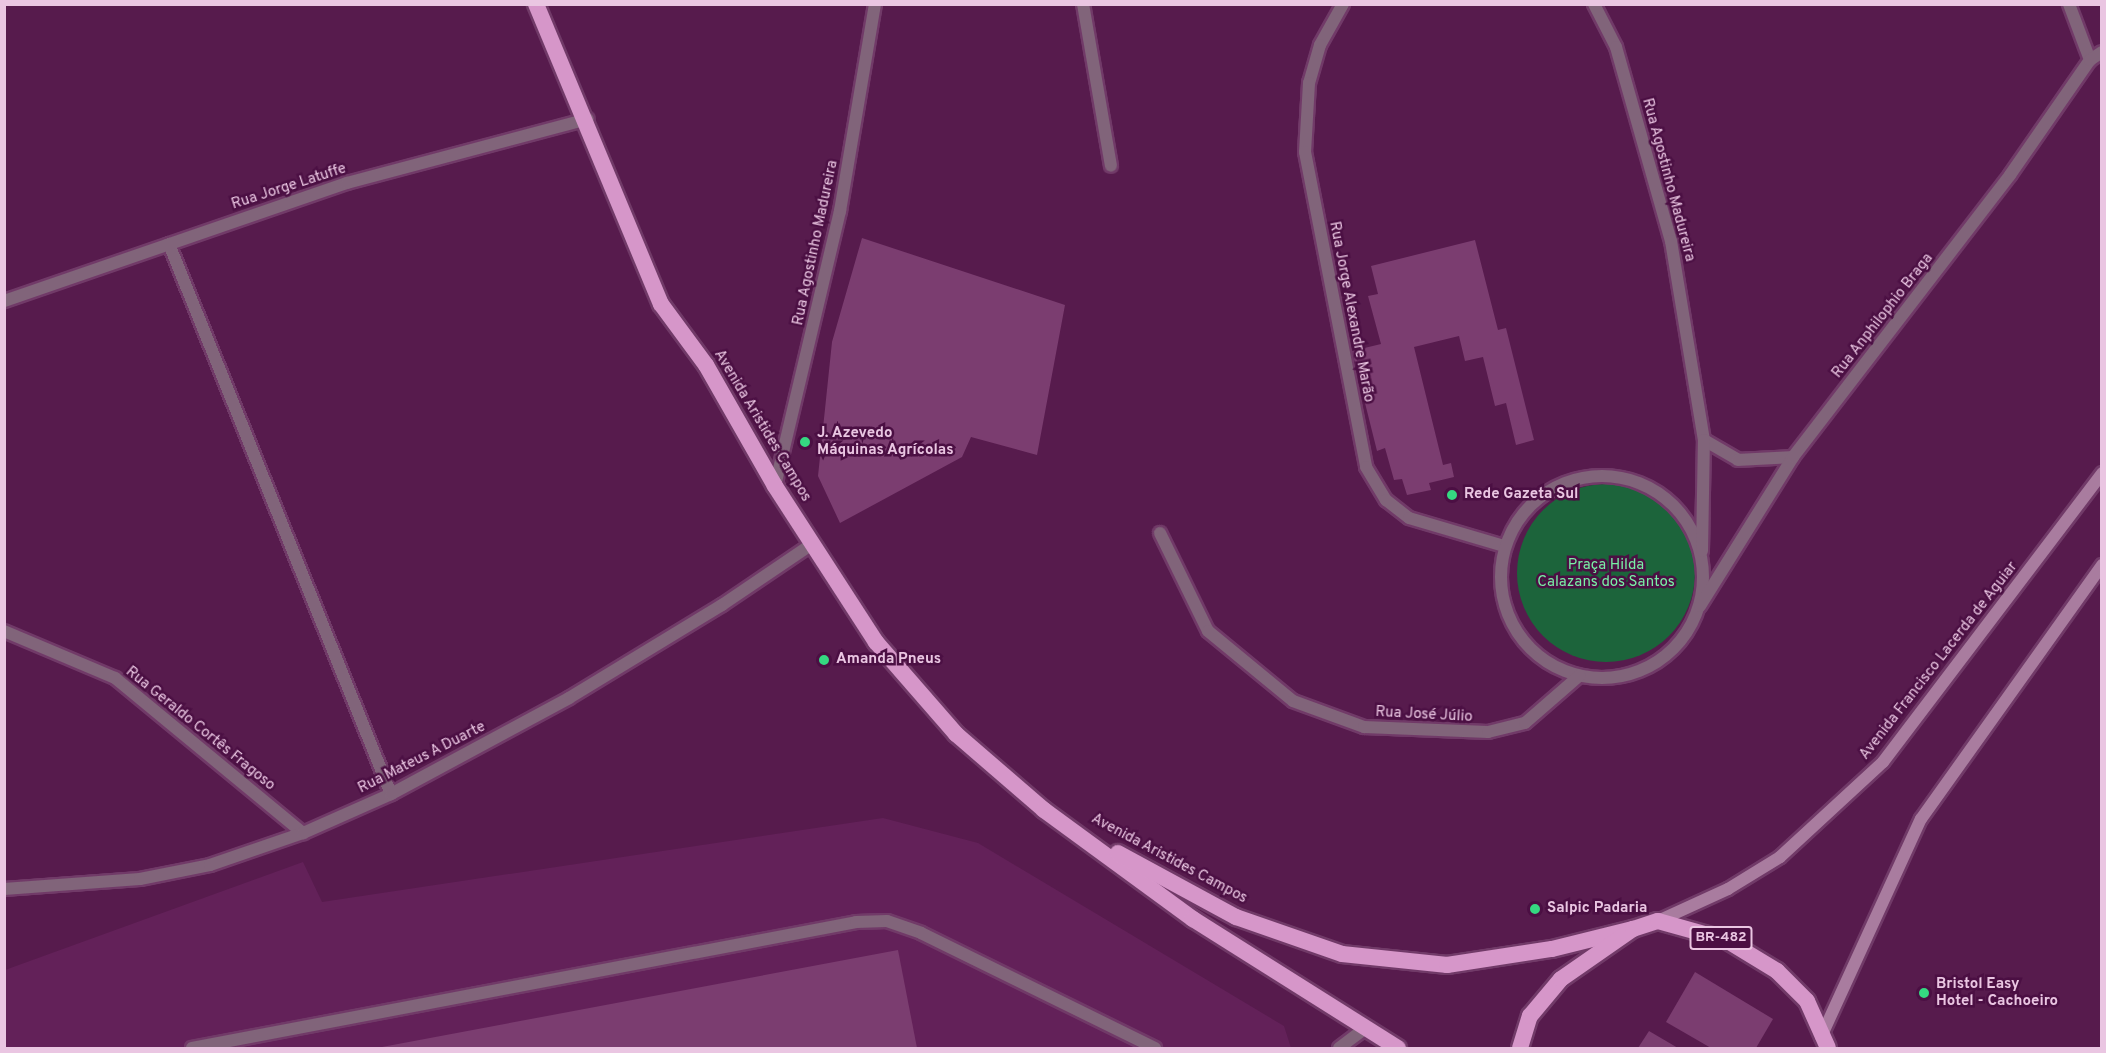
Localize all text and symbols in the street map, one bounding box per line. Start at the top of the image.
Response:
street label: Rua Agostinho Madureira [1637,96,1699,264]
street label: Rua Agostinho Madureira [790,159,842,327]
street label: Rua Jorge Latuffe [229,160,349,214]
street label: Rua Jorge Alexandre Marão [1325,220,1377,404]
street label: Rua Anphilophio Braga [1828,250,1938,382]
street label: Avenida Aristides Campos [709,346,815,506]
place label: J. Azevedo Máquinas Agrícolas [817,424,954,459]
marker: J. Azevedo Máquinas Agrícolas [798,435,812,449]
place label: Rede Gazeta Sul [1464,486,1578,504]
marker: Rede Gazeta Sul [1445,488,1459,502]
park label: Praça Hilda Calazans dos Santos [1537,556,1675,591]
street label: Avenida Francisco Lacerda de Aguiar [1856,558,2022,764]
place label: Amanda Pneus [836,651,941,669]
marker: Amanda Pneus [817,653,831,667]
street label: Rua Geraldo Cortês Fragoso [122,663,278,795]
street label: Rua José Júlio [1375,703,1473,727]
street label: Rua Mateus A Duarte [355,718,489,798]
street label: Avenida Aristides Campos [1088,810,1250,908]
place label: Salpic Padaria [1547,900,1647,918]
marker: Salpic Padaria [1528,902,1542,916]
road number: BR-482 [1688,927,1754,949]
place label: Bristol Easy Hotel - Cachoeiro [1936,975,2058,1010]
marker: Bristol Easy Hotel - Cachoeiro [1917,986,1931,1000]

